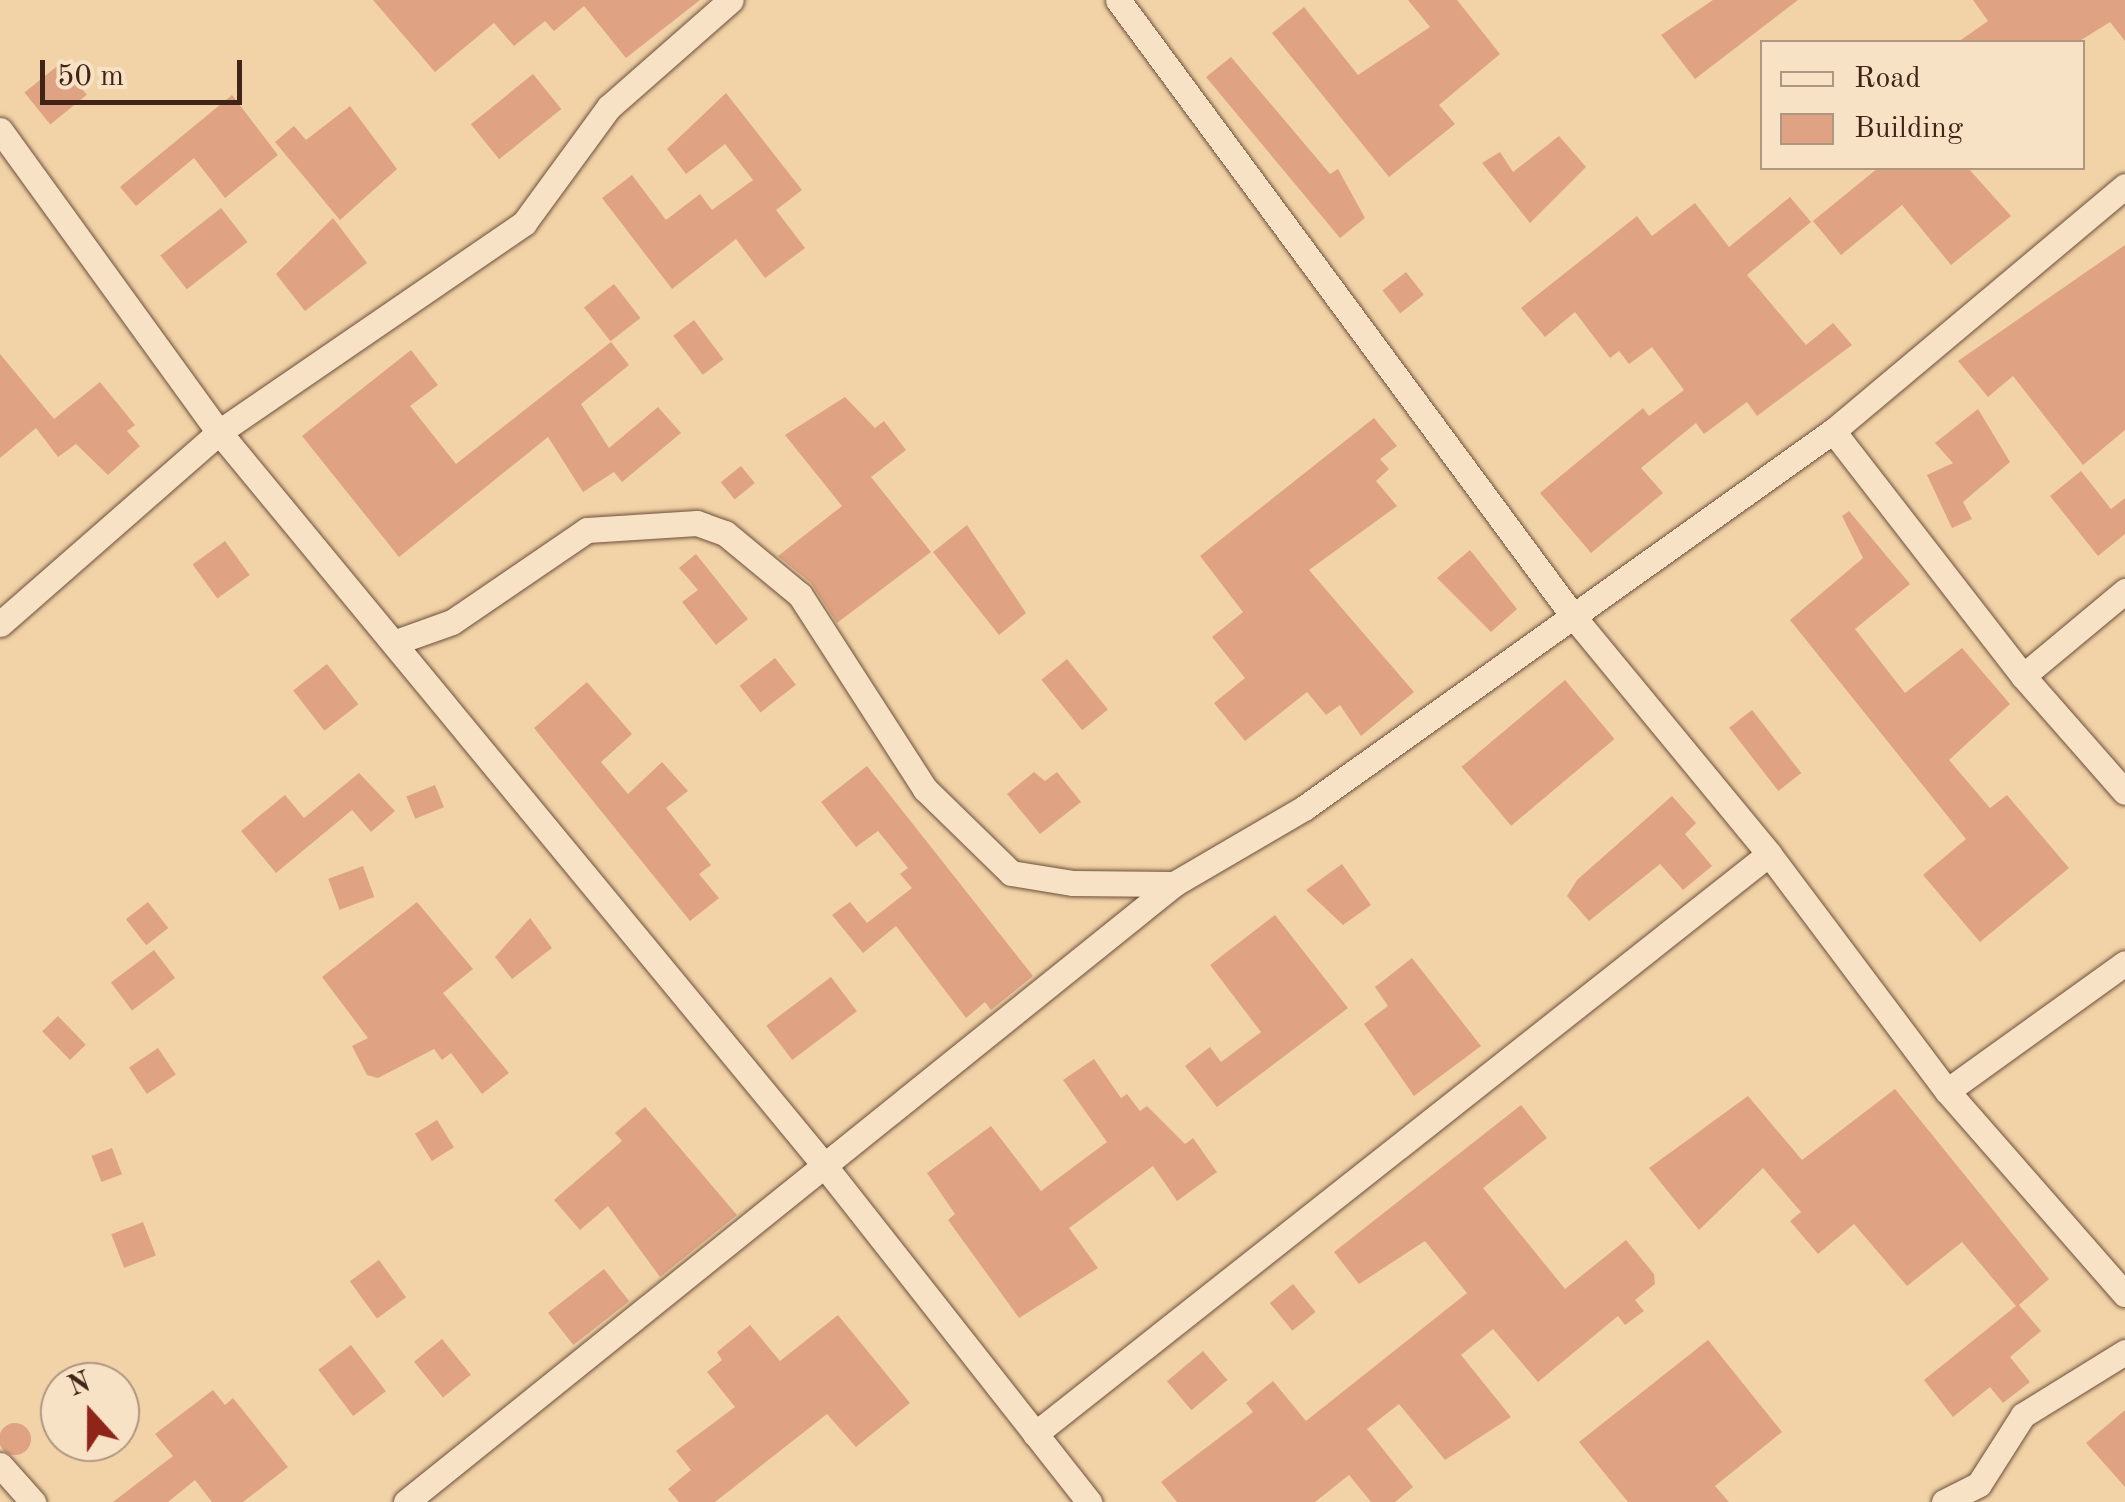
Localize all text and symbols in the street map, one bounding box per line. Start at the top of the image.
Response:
scale bar [45,40,248,102]
legend [1760,40,2085,170]
text: 50 m [57,62,124,92]
text: Road [1854,64,1921,94]
text: Building [1854,114,1963,144]
north arrow [40,1362,140,1462]
text: N [65,1369,95,1403]

